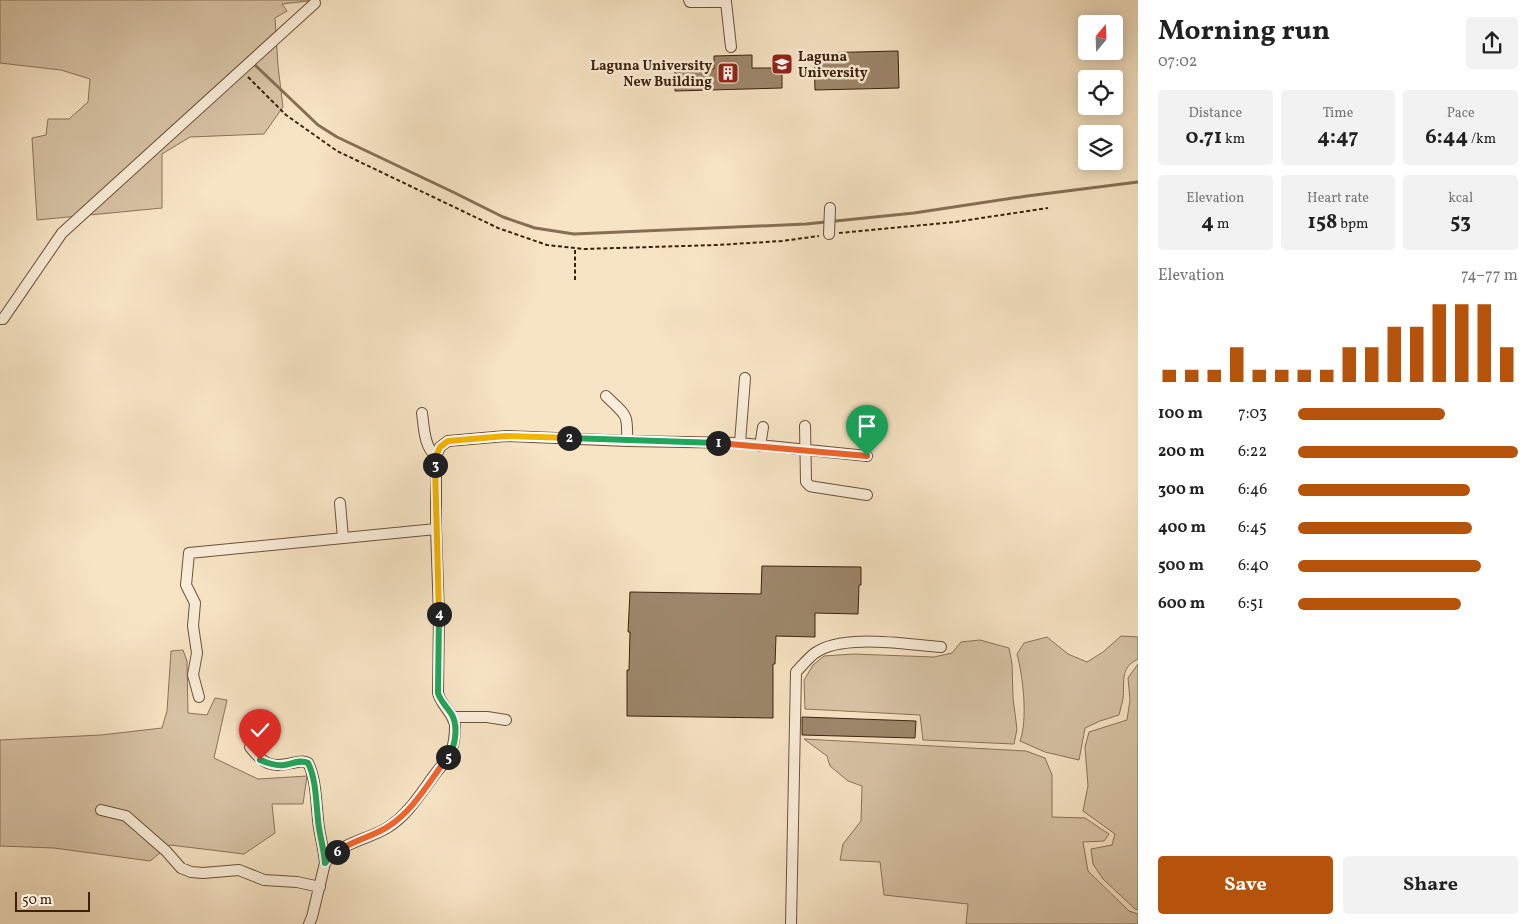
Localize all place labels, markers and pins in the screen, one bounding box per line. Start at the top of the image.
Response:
place label: Laguna University [798,48,868,83]
school or university icon: Laguna University [770,52,794,76]
place label: Laguna University New Building [590,57,712,92]
building icon: Laguna University New Building [716,61,740,85]
pin [846,405,888,456]
pin: 2 [556,426,582,450]
pin: 1 [706,430,730,456]
pin: 3 [422,452,448,478]
pin: 4 [426,602,452,626]
pin [239,709,281,760]
pin: 5 [436,744,460,770]
pin: 6 [324,840,350,864]

